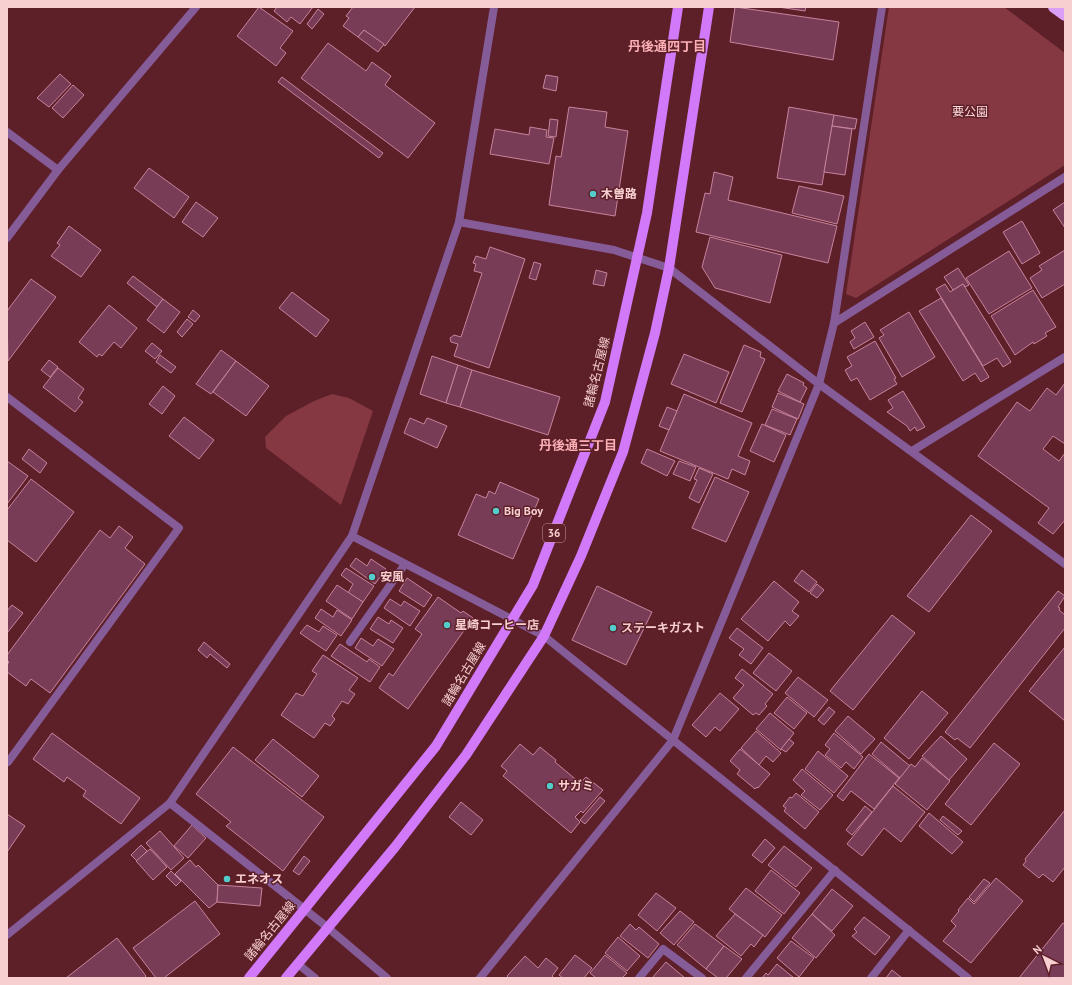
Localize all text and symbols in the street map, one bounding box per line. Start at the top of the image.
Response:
district label: 丹後通四丁目 [628,38,706,55]
park label: 要公園 [952,104,988,119]
place label: 木曽路 [601,186,637,201]
marker: 木曽路 [588,189,598,199]
street label: 諸輪名古屋線 [581,335,613,409]
district label: 丹後通三丁目 [539,437,617,454]
place label: Big Boy [504,503,543,518]
marker: Big Boy [491,506,501,516]
road number: 36 [543,524,565,542]
place label: 安風 [380,569,404,584]
marker: 安風 [367,572,377,582]
place label: 星崎コーヒー店 [455,617,539,632]
marker: 星崎コーヒー店 [442,620,452,630]
place label: ステーキガスト [621,620,705,635]
marker: ステーキガスト [608,623,618,633]
street label: 諸輪名古屋線 [439,639,489,708]
place label: サガミ [558,778,594,793]
marker: サガミ [545,781,555,791]
place label: エネオス [235,871,283,886]
marker: エネオス [222,874,232,884]
street label: 諸輪名古屋線 [241,898,298,963]
north arrow [1024,937,1064,977]
text: N [1030,942,1045,957]

